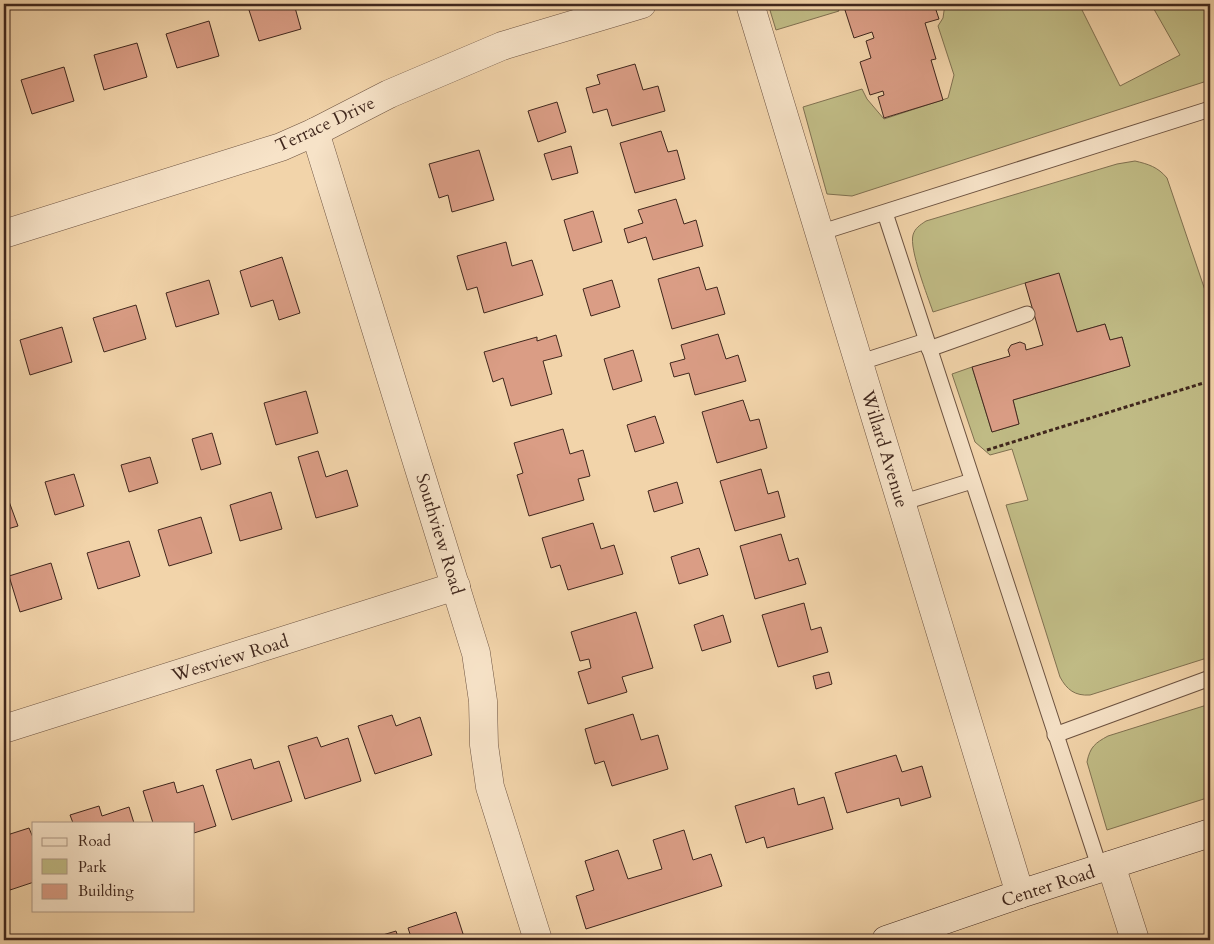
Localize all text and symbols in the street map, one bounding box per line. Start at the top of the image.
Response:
street label: Terrace Drive [271,91,379,158]
street label: Willard Avenue [855,387,914,511]
street label: Southview Road [409,471,470,598]
street label: Westview Road [168,629,292,688]
legend [32,822,195,912]
text: Road [78,831,111,851]
text: Park [78,857,107,877]
street label: Center Road [998,859,1099,913]
text: Building [78,881,134,901]

